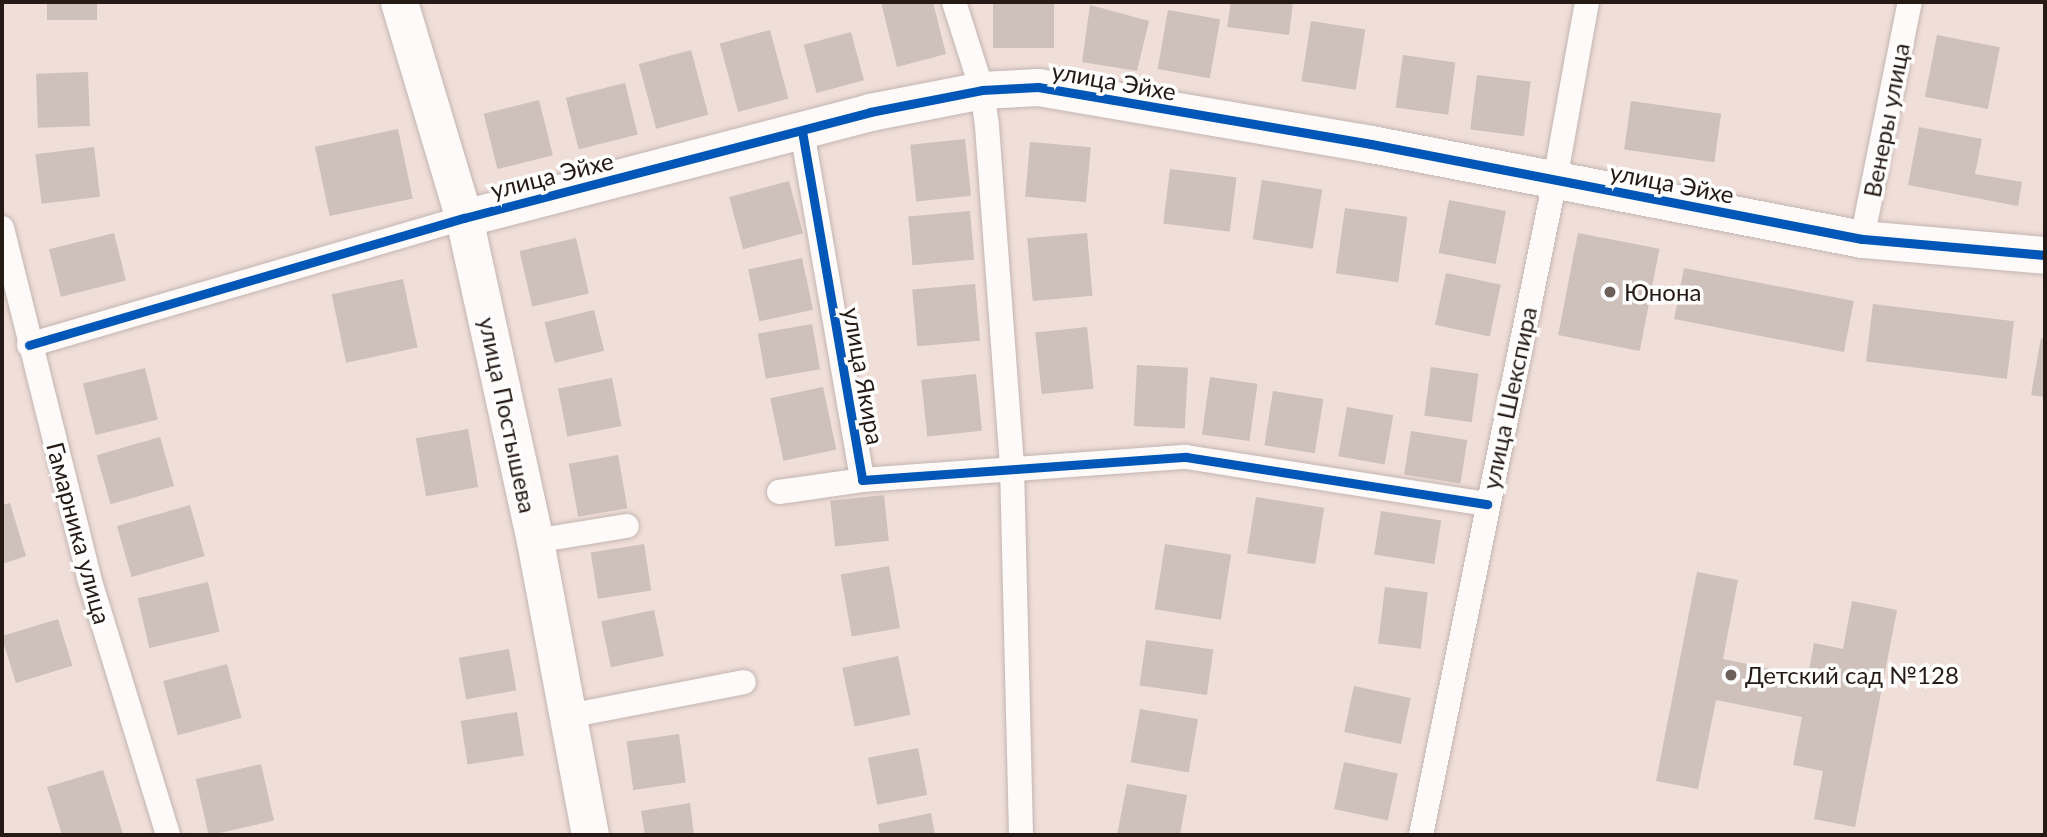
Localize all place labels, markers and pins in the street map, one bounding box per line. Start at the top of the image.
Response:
place label: Юнона [1624,278,1701,306]
marker: Юнона [1602,284,1618,300]
place label: Детский сад №128 [1745,661,1959,689]
marker: Детский сад №128 [1723,667,1739,683]

